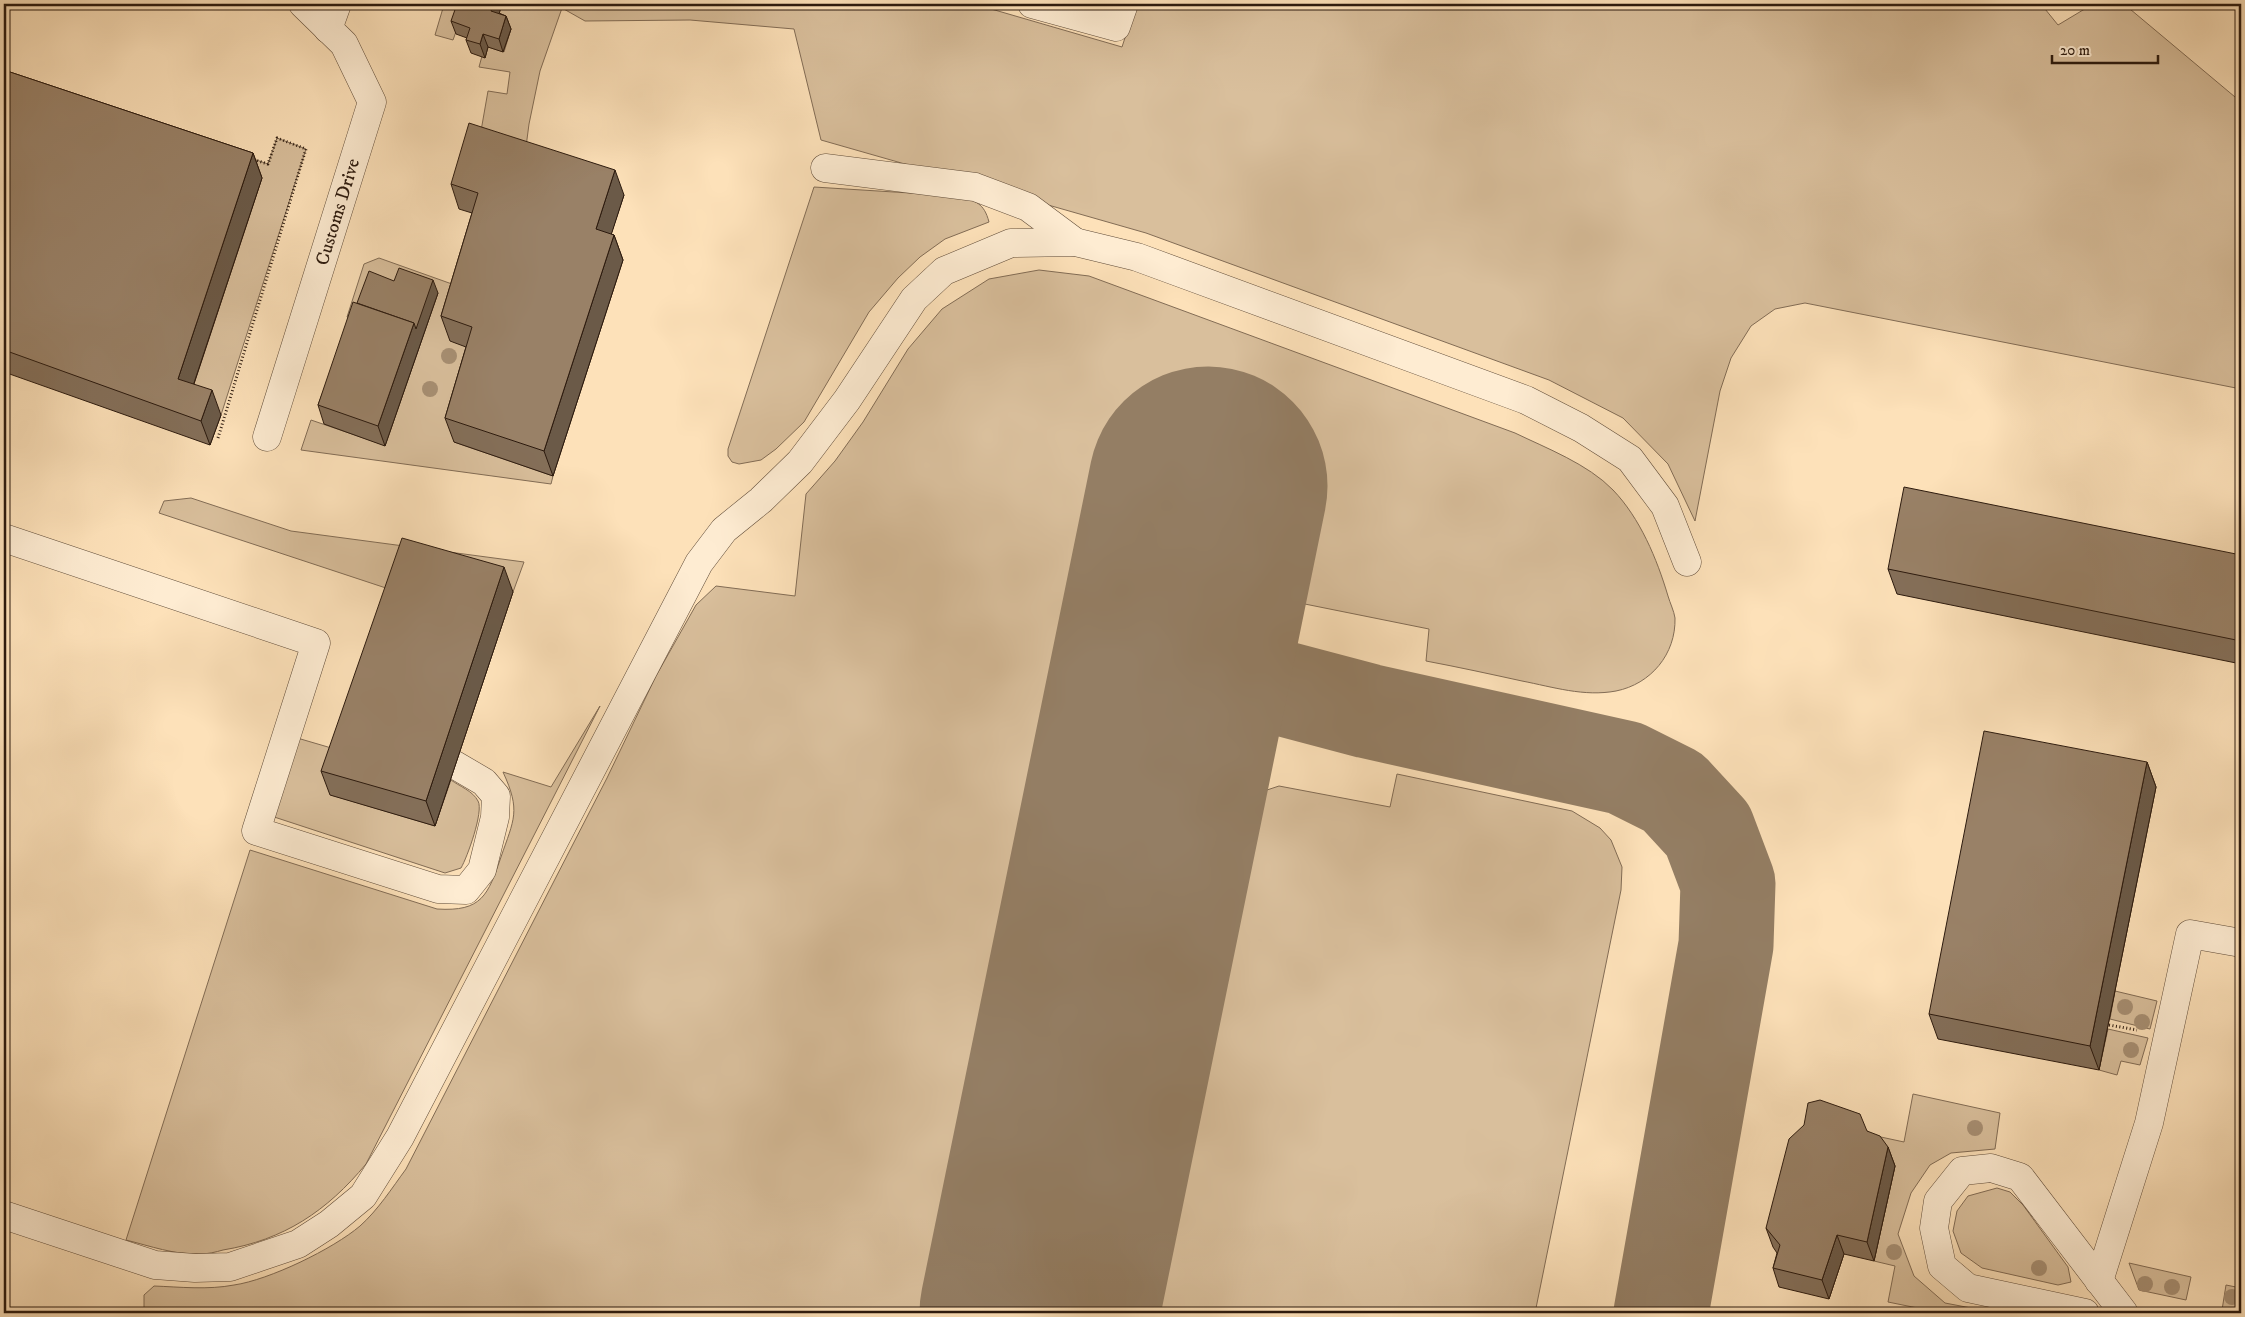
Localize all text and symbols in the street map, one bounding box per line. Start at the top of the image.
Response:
scale bar [2052,32,2159,64]
text: 20 m [2060,41,2090,60]
street label: Customs Drive [311,156,365,268]

